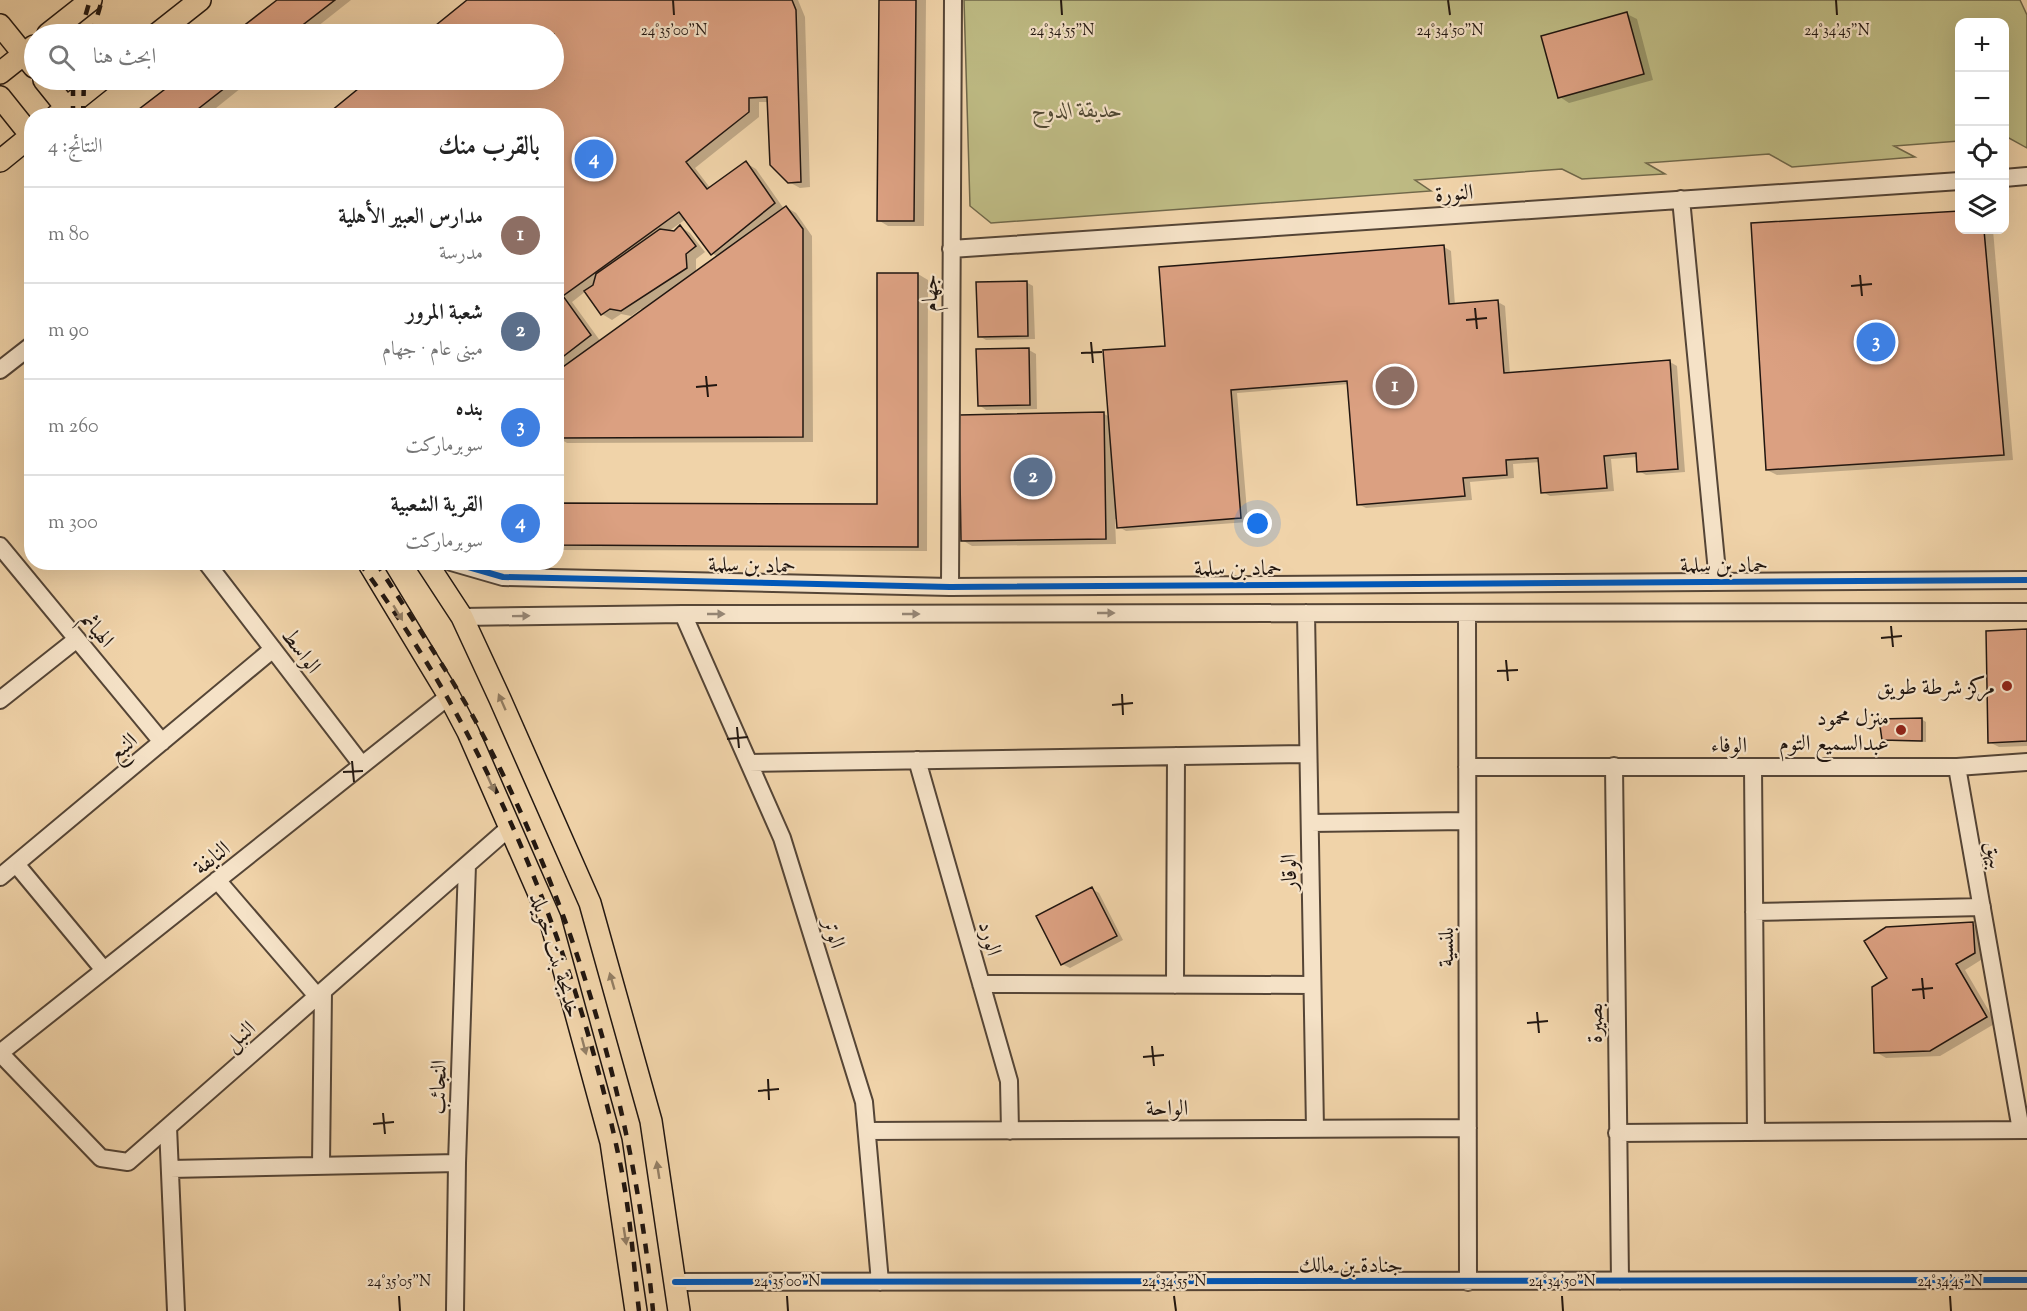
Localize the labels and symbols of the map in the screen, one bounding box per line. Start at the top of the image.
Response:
text: 24°35'00"N [641,21,707,42]
text: 24°34'55"N [1030,21,1094,42]
text: 24°34'50"N [1417,21,1483,42]
text: 24°34'45"N [1804,21,1870,42]
park label: حديقة الدوح [1031,96,1123,129]
pin: 4 [574,136,614,182]
street label: النورة [1434,178,1475,212]
street label: جهام [916,274,949,312]
pin: 3 [1856,320,1896,364]
pin: 1 [1376,364,1414,408]
pin: 2 [1014,454,1052,500]
your location [1243,509,1272,538]
street label: حماد بن سلمة [708,550,796,584]
street label: حماد بن سلمة [1680,551,1768,583]
street label: حماد بن سلمة [1194,554,1282,586]
one-way arrow [393,605,404,621]
street label: الهياثم [70,606,120,657]
one-way arrow [1096,608,1115,618]
one-way arrow [706,609,725,619]
one-way arrow [901,609,920,619]
one-way arrow [511,612,530,621]
street label: الواسط [272,622,327,681]
place label: مركز شرطة طويق [1877,673,1995,705]
marker: مركز شرطة طويق [2000,679,2014,693]
one-way arrow [497,694,506,711]
place label: منزل محمود عبدالسميع التوم [1779,704,1889,762]
marker: منزل محمود عبدالسميع التوم [1894,723,1908,737]
street label: النبع [102,726,146,771]
street label: الوفاء [1711,731,1747,763]
one-way arrow [486,775,496,793]
street label: النايفة [187,834,238,884]
street label: بيهق [1975,839,2011,872]
street label: الوقار [1275,853,1307,892]
street label: خديجة بنت خويلد [520,889,588,1022]
street label: الوتر [812,913,852,953]
street label: الورد [968,918,1008,960]
street label: بلنسية [1432,927,1464,967]
one-way arrow [606,972,616,990]
street label: بصيرة [1581,1003,1613,1043]
street label: النبل [218,1014,264,1060]
one-way arrow [580,1037,590,1055]
street label: النجائب [423,1059,457,1115]
street label: الواحة [1146,1094,1188,1126]
one-way arrow [654,1160,663,1179]
one-way arrow [620,1227,629,1246]
street label: جنادة بن مالك [1299,1251,1403,1283]
text: 24°35'05"N [367,1272,431,1293]
text: 24°35'00"N [754,1272,820,1293]
text: 24°34'55"N [1142,1272,1206,1293]
text: 24°34'50"N [1529,1272,1595,1293]
text: 24°34'45"N [1917,1272,1983,1293]

